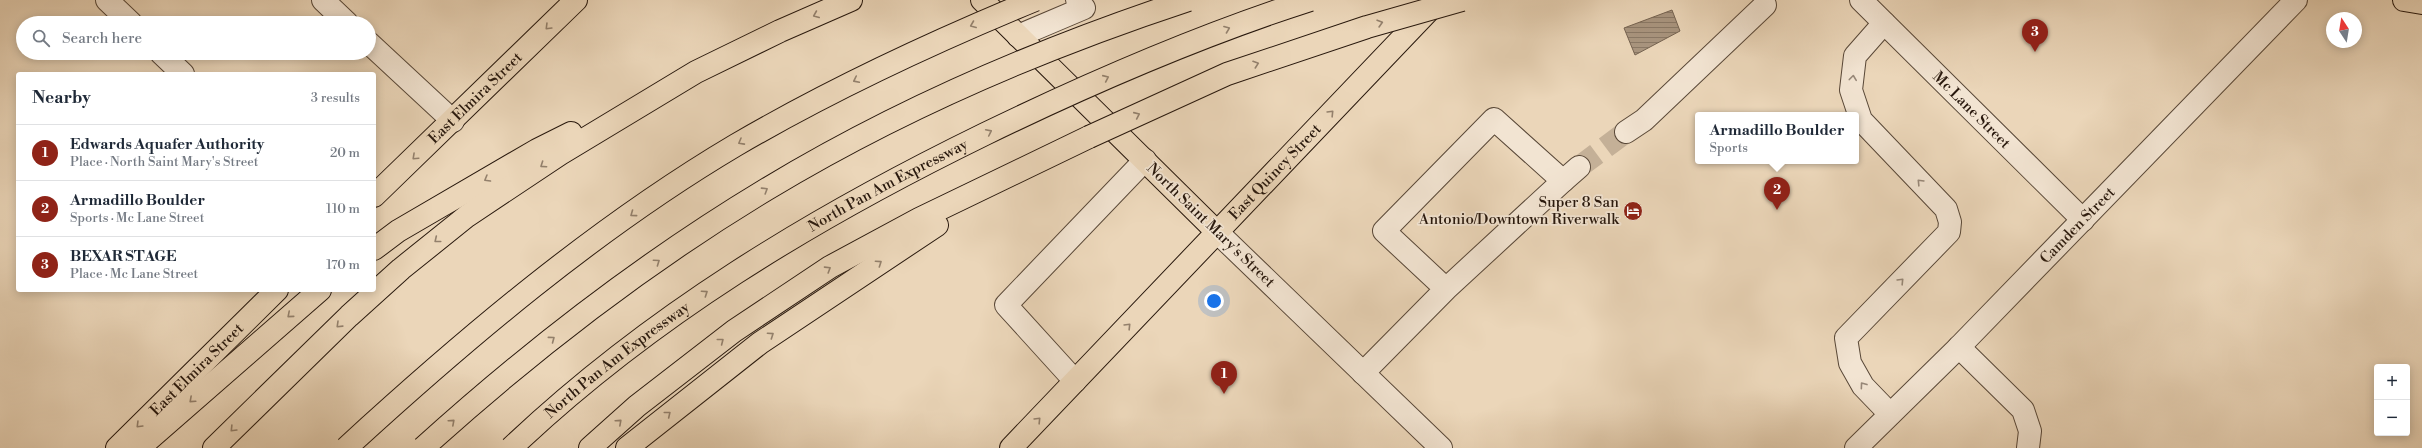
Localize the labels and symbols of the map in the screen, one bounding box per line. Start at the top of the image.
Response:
one-way arrow [812,11,819,19]
north arrow [2326,12,2362,48]
one-way arrow [1376,19,1383,28]
pin: 3 [2022,19,2048,52]
one-way arrow [970,21,977,29]
one-way arrow [545,22,553,30]
one-way arrow [1223,25,1230,33]
street label: East Elmira Street [424,48,527,148]
one-way arrow [1253,61,1260,69]
street label: Mc Lane Street [1929,68,2015,153]
one-way arrow [1103,74,1110,82]
one-way arrow [1848,74,1857,81]
one-way arrow [852,75,860,83]
one-way arrow [1326,110,1334,118]
one-way arrow [1133,112,1140,120]
street label: East Quincy Street [1225,119,1326,224]
one-way arrow [984,129,992,137]
street label: North Pan Am Expressway [805,135,972,236]
one-way arrow [738,138,746,145]
one-way arrow [412,152,420,160]
street label: North Saint Mary's Street [1142,159,1279,292]
one-way arrow [541,160,548,167]
one-way arrow [484,174,491,181]
pin: 2 [1764,177,1790,210]
one-way arrow [1917,179,1925,187]
street label: Camden Street [2036,183,2120,268]
one-way arrow [761,187,768,195]
place label: Super 8 San Antonio/Downtown Riverwalk [1418,193,1620,229]
hotel icon: Super 8 San Antonio/Downtown Riverwalk [1622,200,1644,222]
one-way arrow [630,209,637,217]
one-way arrow [435,236,442,243]
one-way arrow [652,260,659,267]
one-way arrow [875,260,882,267]
one-way arrow [824,266,831,273]
one-way arrow [1896,278,1904,286]
one-way arrow [701,291,708,298]
your location [1204,291,1224,311]
street label: North Pan Am Expressway [541,297,694,423]
one-way arrow [287,310,295,318]
street label: East Elmira Street [146,319,248,420]
one-way arrow [336,320,344,328]
one-way arrow [1123,323,1131,331]
one-way arrow [767,332,774,340]
one-way arrow [548,336,555,344]
one-way arrow [716,339,723,346]
pin: 1 [1211,361,1237,394]
one-way arrow [1860,382,1868,389]
one-way arrow [189,396,197,403]
one-way arrow [663,412,670,419]
one-way arrow [1033,417,1041,425]
one-way arrow [447,419,455,426]
one-way arrow [614,420,621,427]
one-way arrow [136,421,144,428]
one-way arrow [230,424,238,432]

